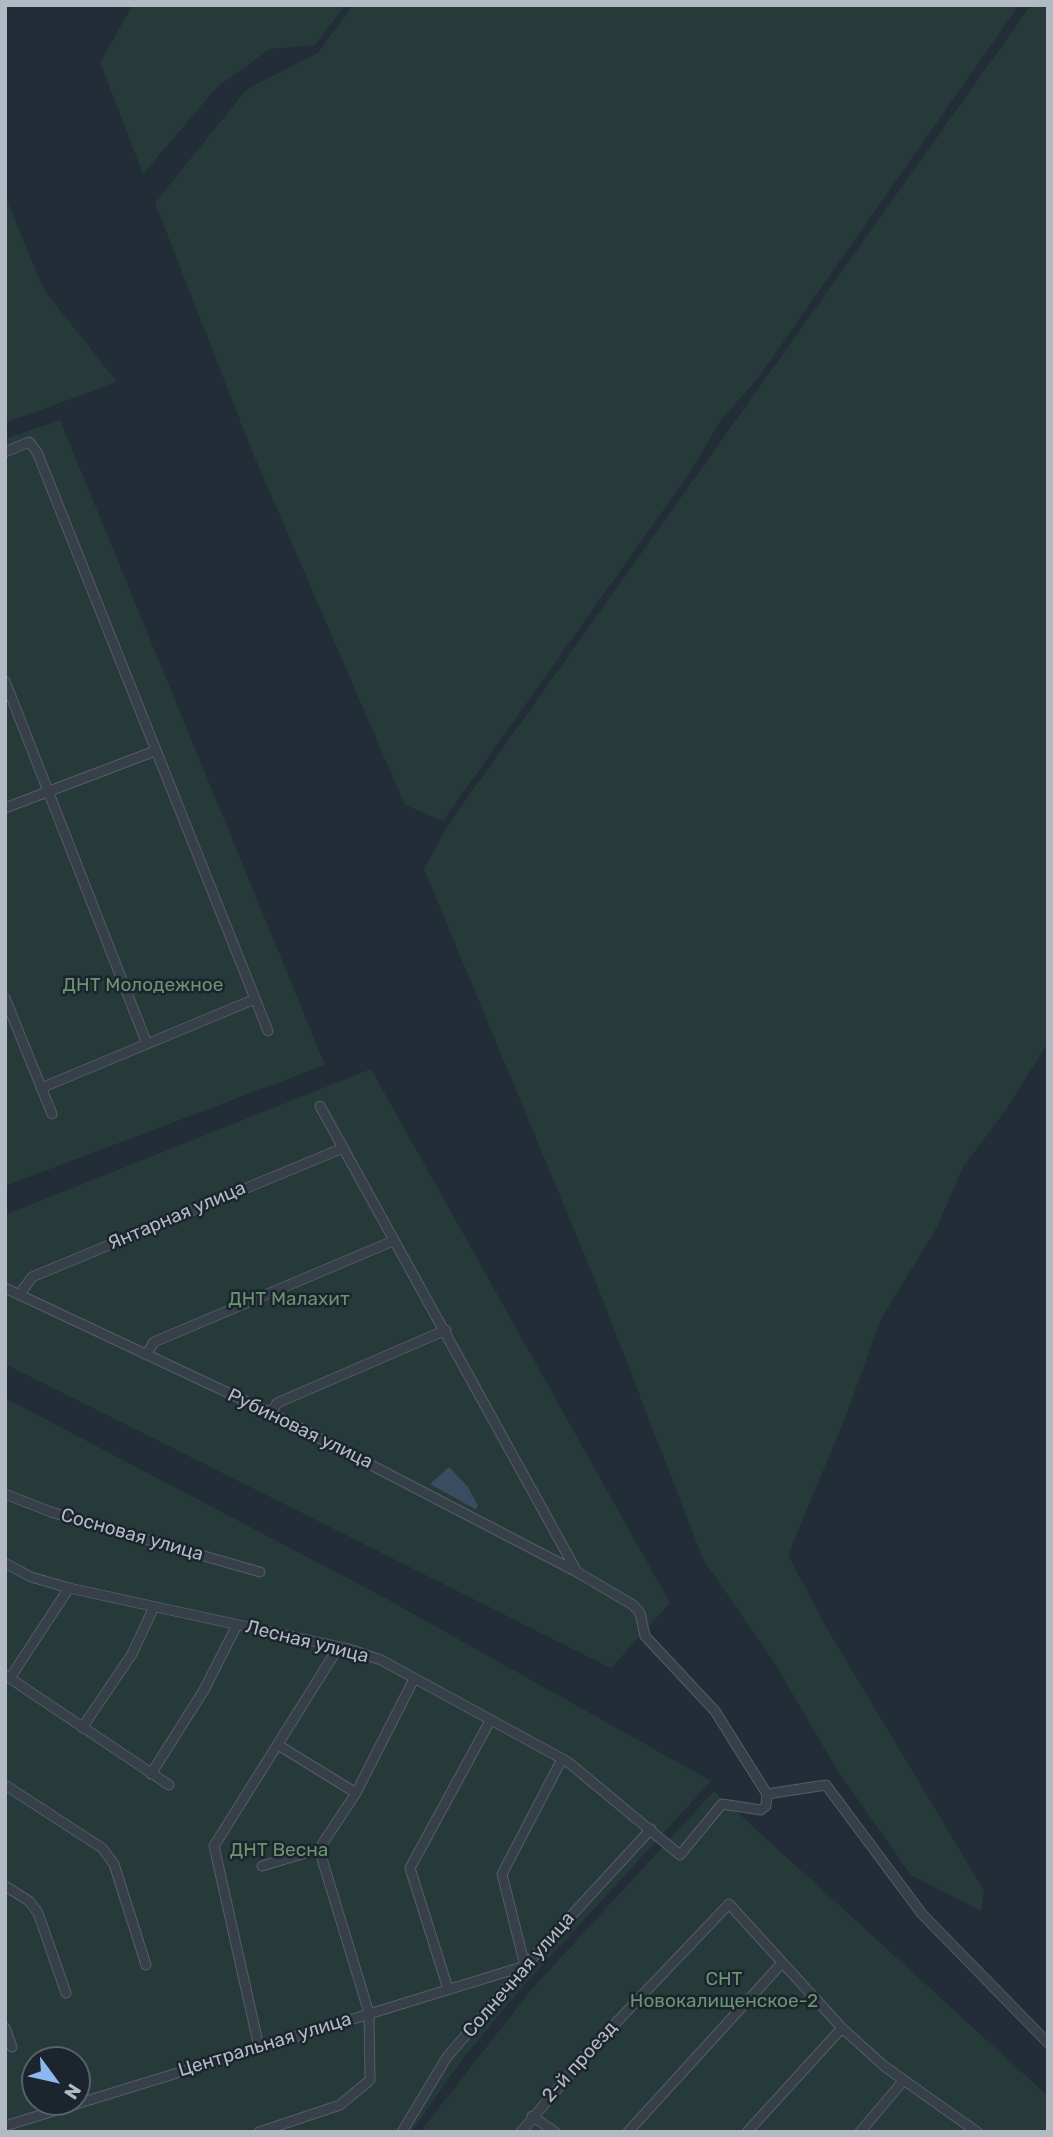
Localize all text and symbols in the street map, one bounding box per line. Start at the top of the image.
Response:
park label: ДНТ Молодежное [63,975,223,997]
street label: Янтарная улица [105,1177,249,1255]
park label: ДНТ Малахит [228,1289,350,1311]
street label: Рубиновая улица [224,1384,376,1474]
street label: Сосновая улица [58,1504,206,1566]
street label: Лесная улица [243,1616,371,1668]
park label: ДНТ Весна [230,1840,328,1862]
street label: Солнечная улица [458,1908,580,2042]
park label: СНТ Новокалищенское-2 [630,1969,818,2013]
street label: Центральная улица [176,2008,354,2082]
street label: 2-й проезд [538,2017,622,2107]
north arrow [21,2046,91,2116]
text: N [59,2080,86,2104]

